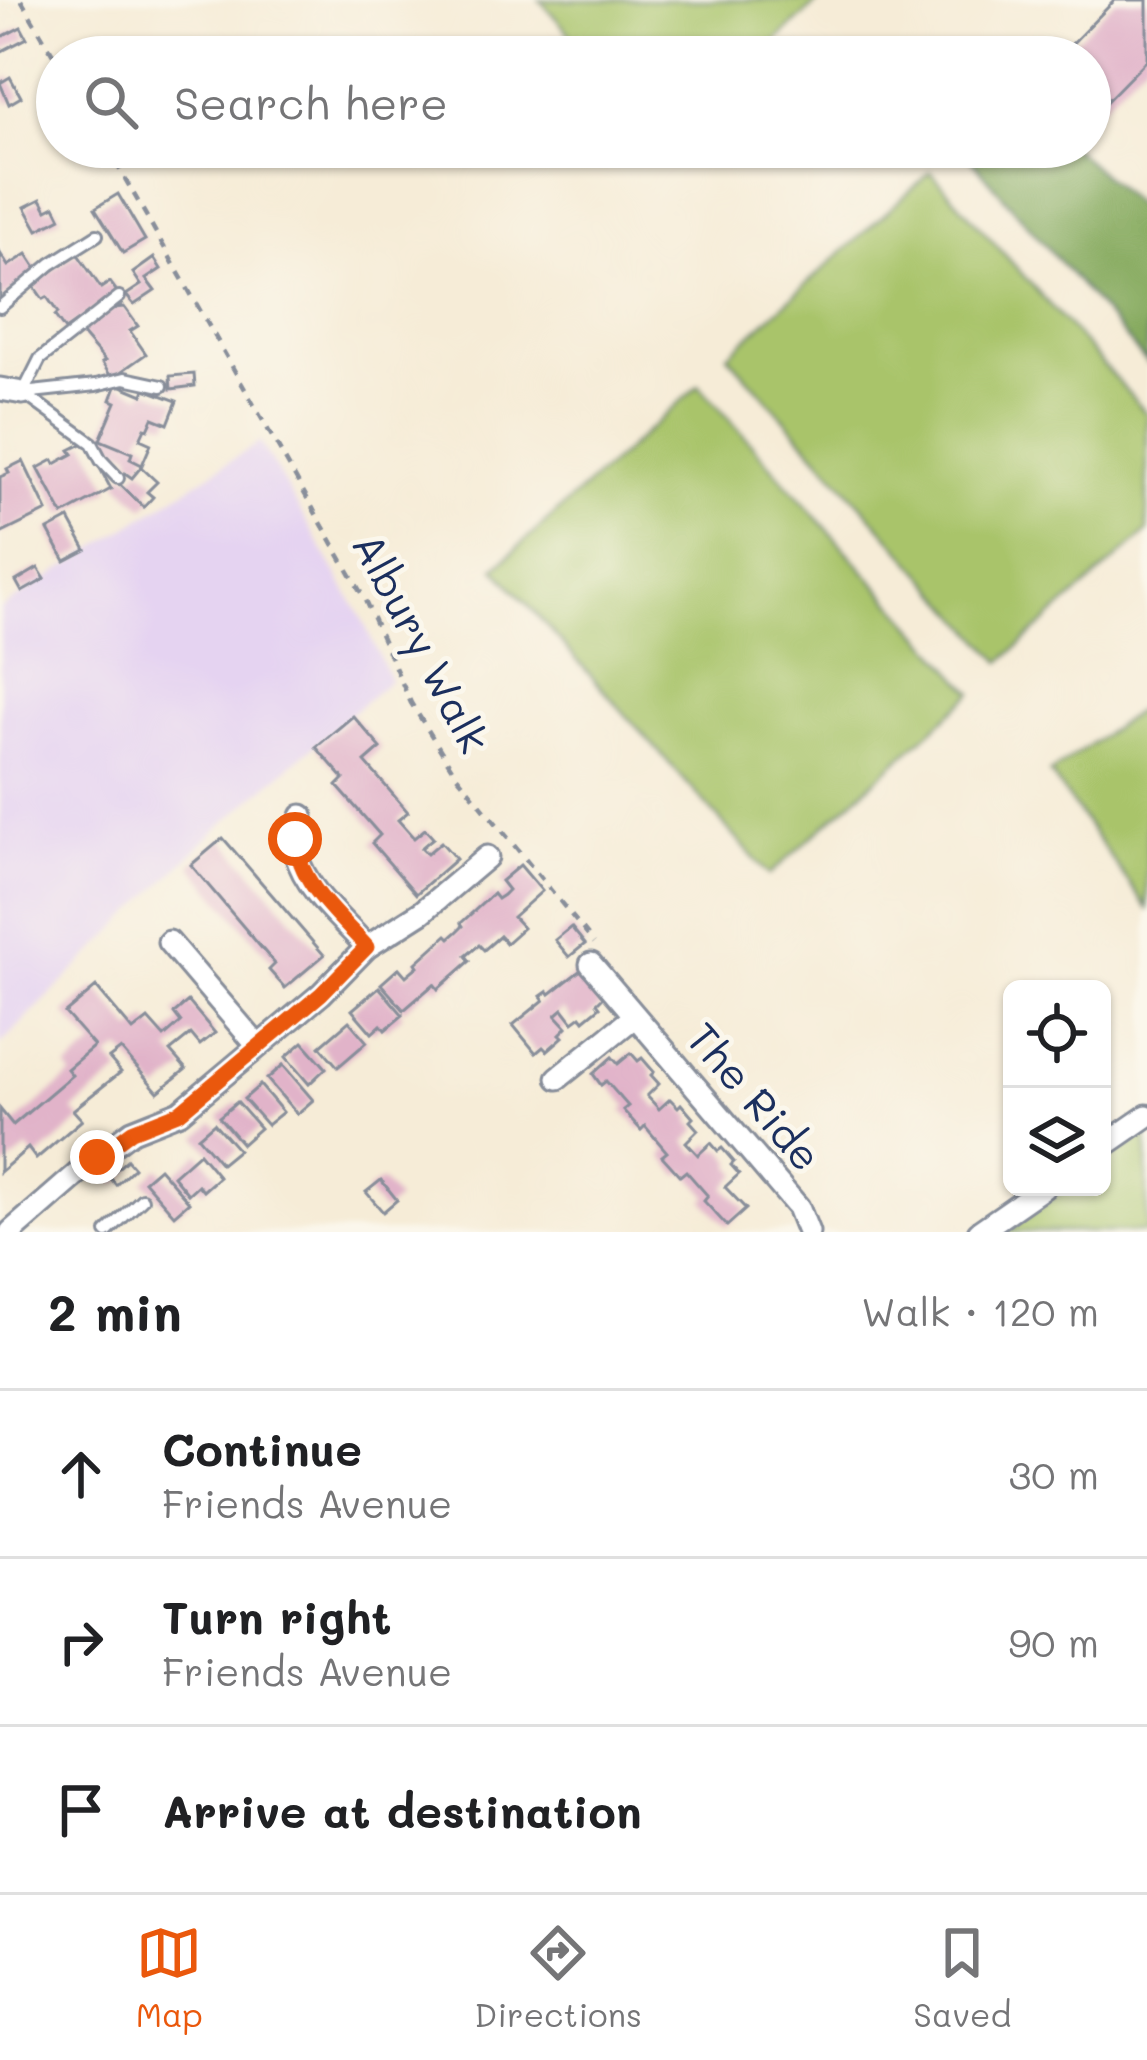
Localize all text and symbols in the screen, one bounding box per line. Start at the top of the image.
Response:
search box [36,36,1111,168]
icon: search [78,69,144,135]
text: Search here [174,73,448,131]
street label: Albury Walk [341,523,503,762]
route start [268,812,322,866]
map controls [1003,980,1111,1196]
button: locate [1003,980,1111,1088]
street label: The Ride [676,1010,835,1182]
button: layers [1003,1088,1111,1196]
route end [70,1130,124,1184]
text: 2 min [48,1277,182,1344]
text: Walk · 120 m [861,1285,1099,1336]
text: Continue [162,1419,362,1477]
icon: ahead [48,1441,114,1507]
text: 30 m [1009,1448,1099,1499]
text: Friends Avenue [162,1477,452,1528]
text: Turn right [162,1587,391,1645]
icon: right [48,1609,114,1675]
text: 90 m [1008,1616,1099,1667]
text: Friends Avenue [162,1645,452,1696]
icon: arrive [48,1777,114,1843]
text: Arrive at destination [162,1781,642,1839]
tab: Map [136,1920,203,2035]
tab: Directions [474,1920,642,2035]
tab: Saved [913,1920,1011,2035]

